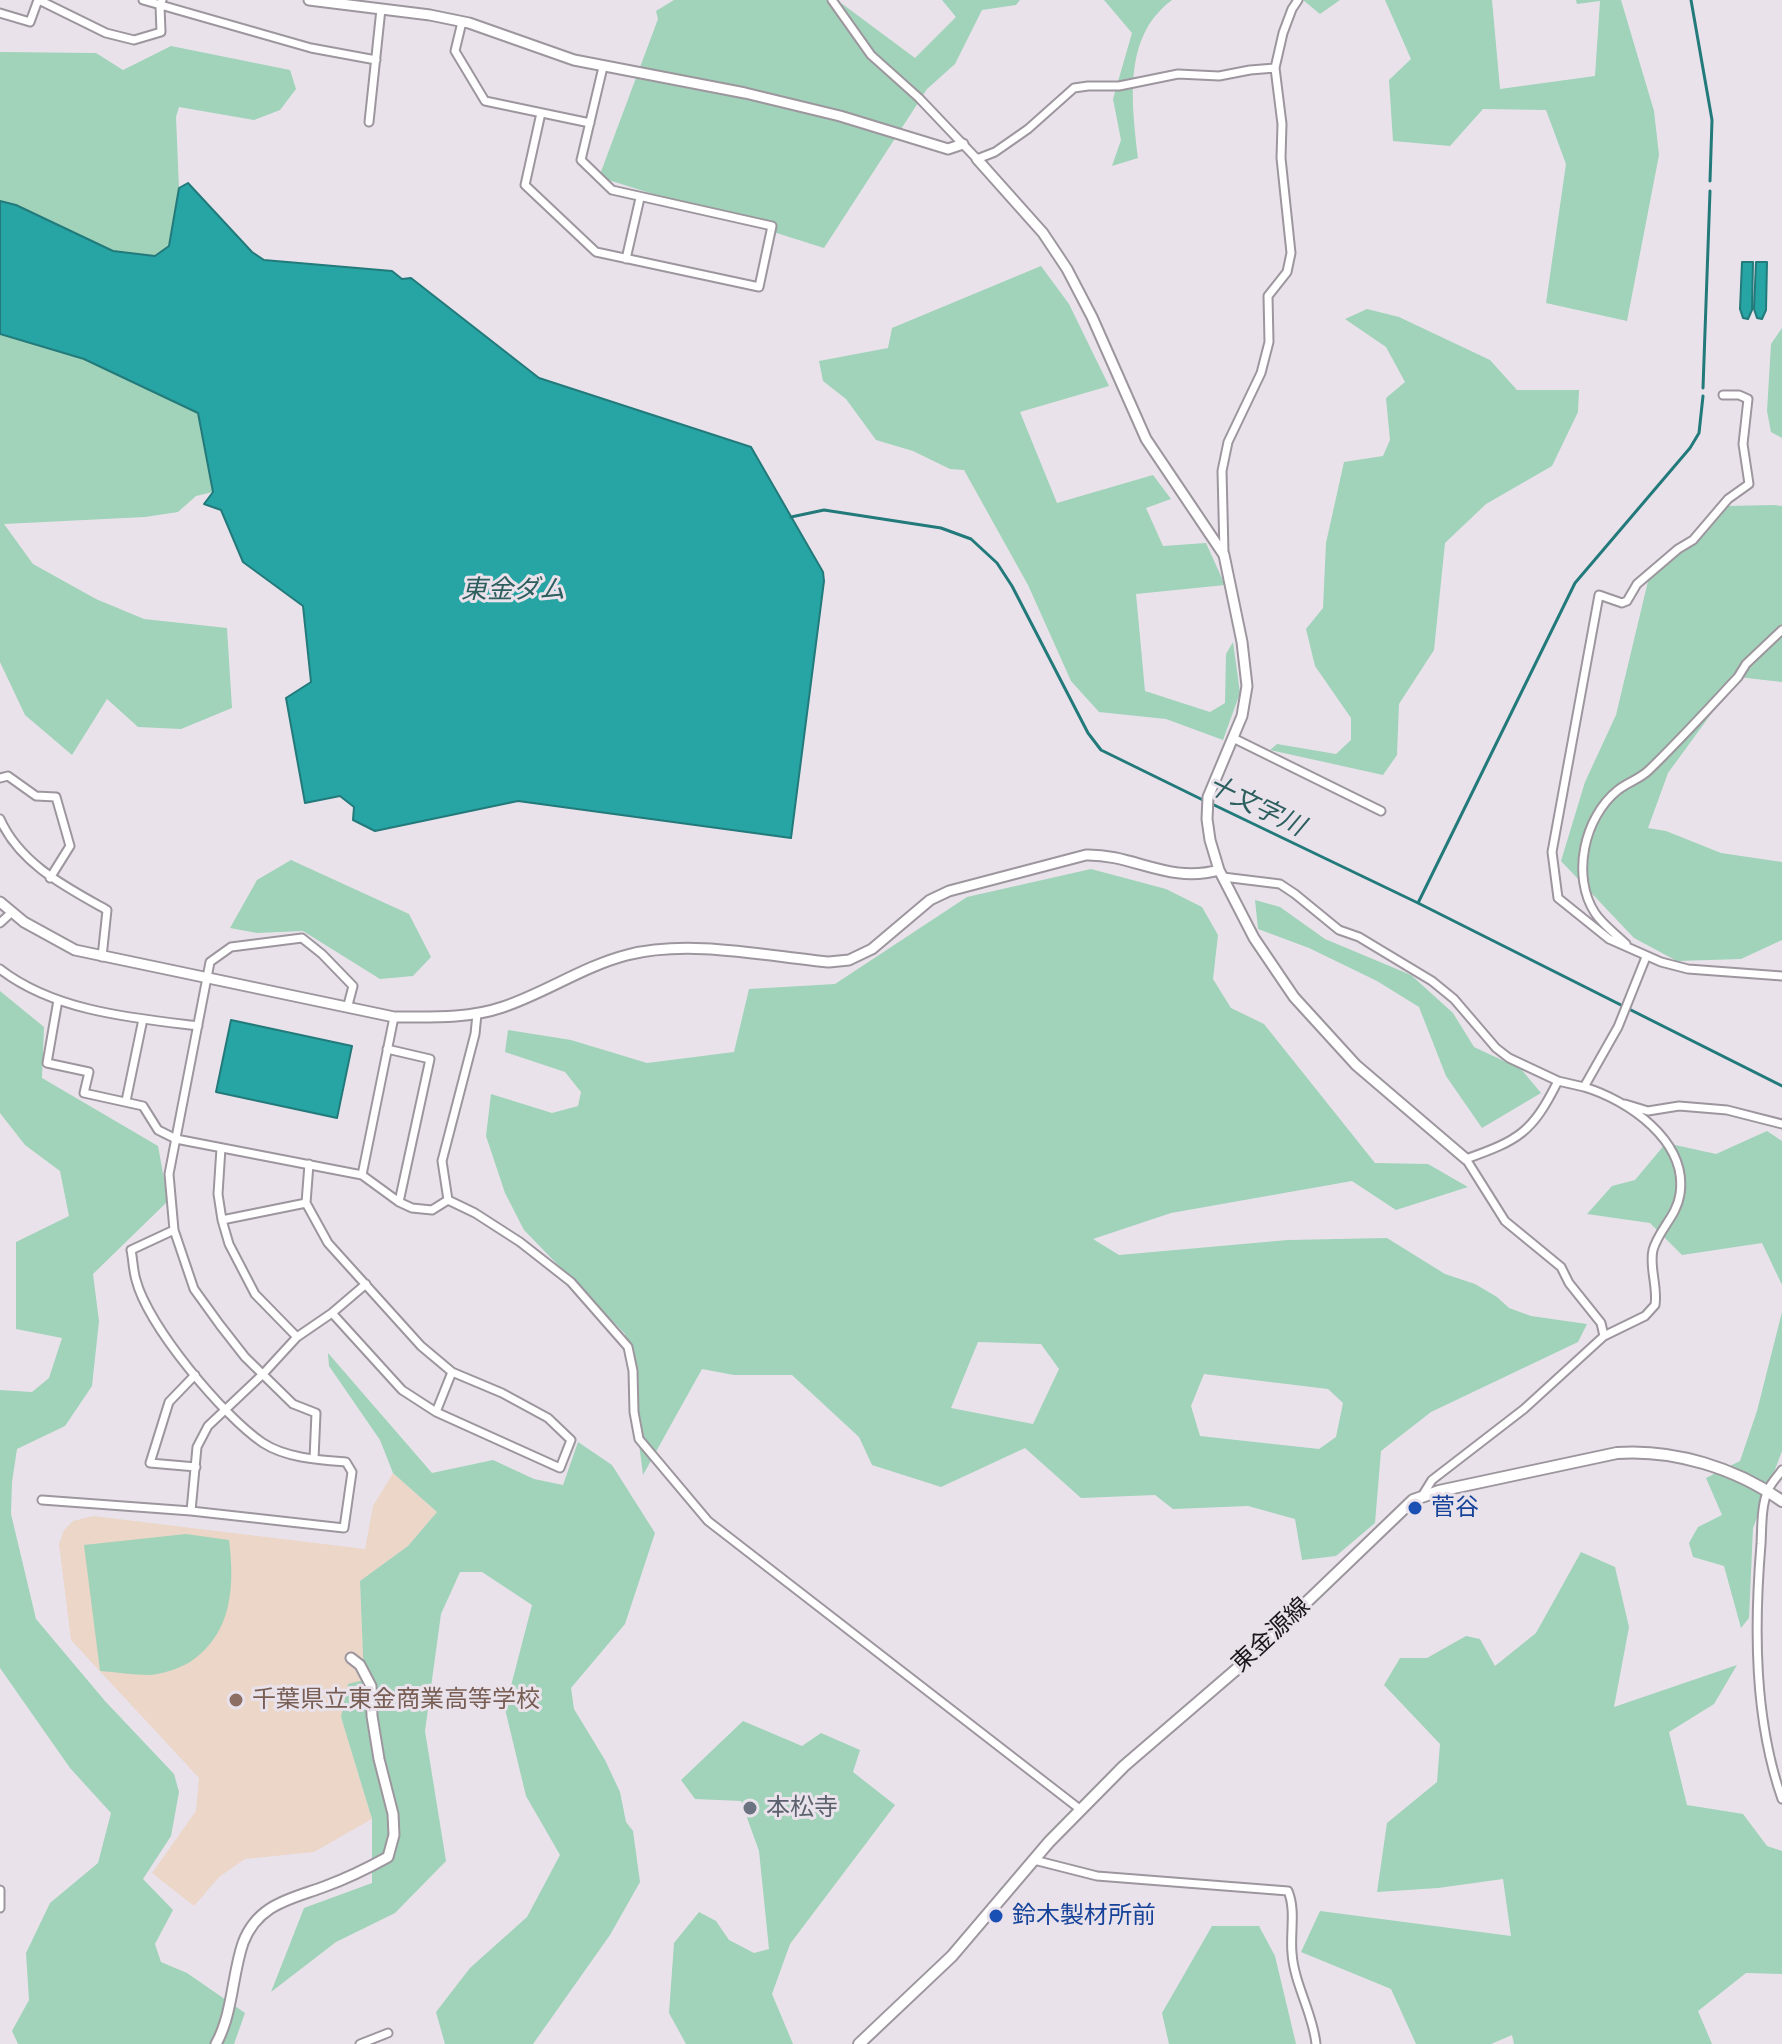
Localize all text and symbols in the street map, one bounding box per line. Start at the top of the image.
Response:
water label: 東金ダム [461,574,565,606]
water label: 十文字川 [1202,769,1310,843]
place label: 菅谷 [1431,1494,1479,1522]
marker: 菅谷 [1406,1499,1424,1517]
street label: 東金源線 [1226,1592,1316,1678]
place label: 千葉県立東金商業高等学校 [252,1686,540,1714]
marker: 千葉県立東金商業高等学校 [227,1691,245,1709]
place label: 本松寺 [766,1794,838,1822]
marker: 本松寺 [741,1799,759,1817]
place label: 鈴木製材所前 [1012,1902,1156,1930]
marker: 鈴木製材所前 [987,1907,1005,1925]

